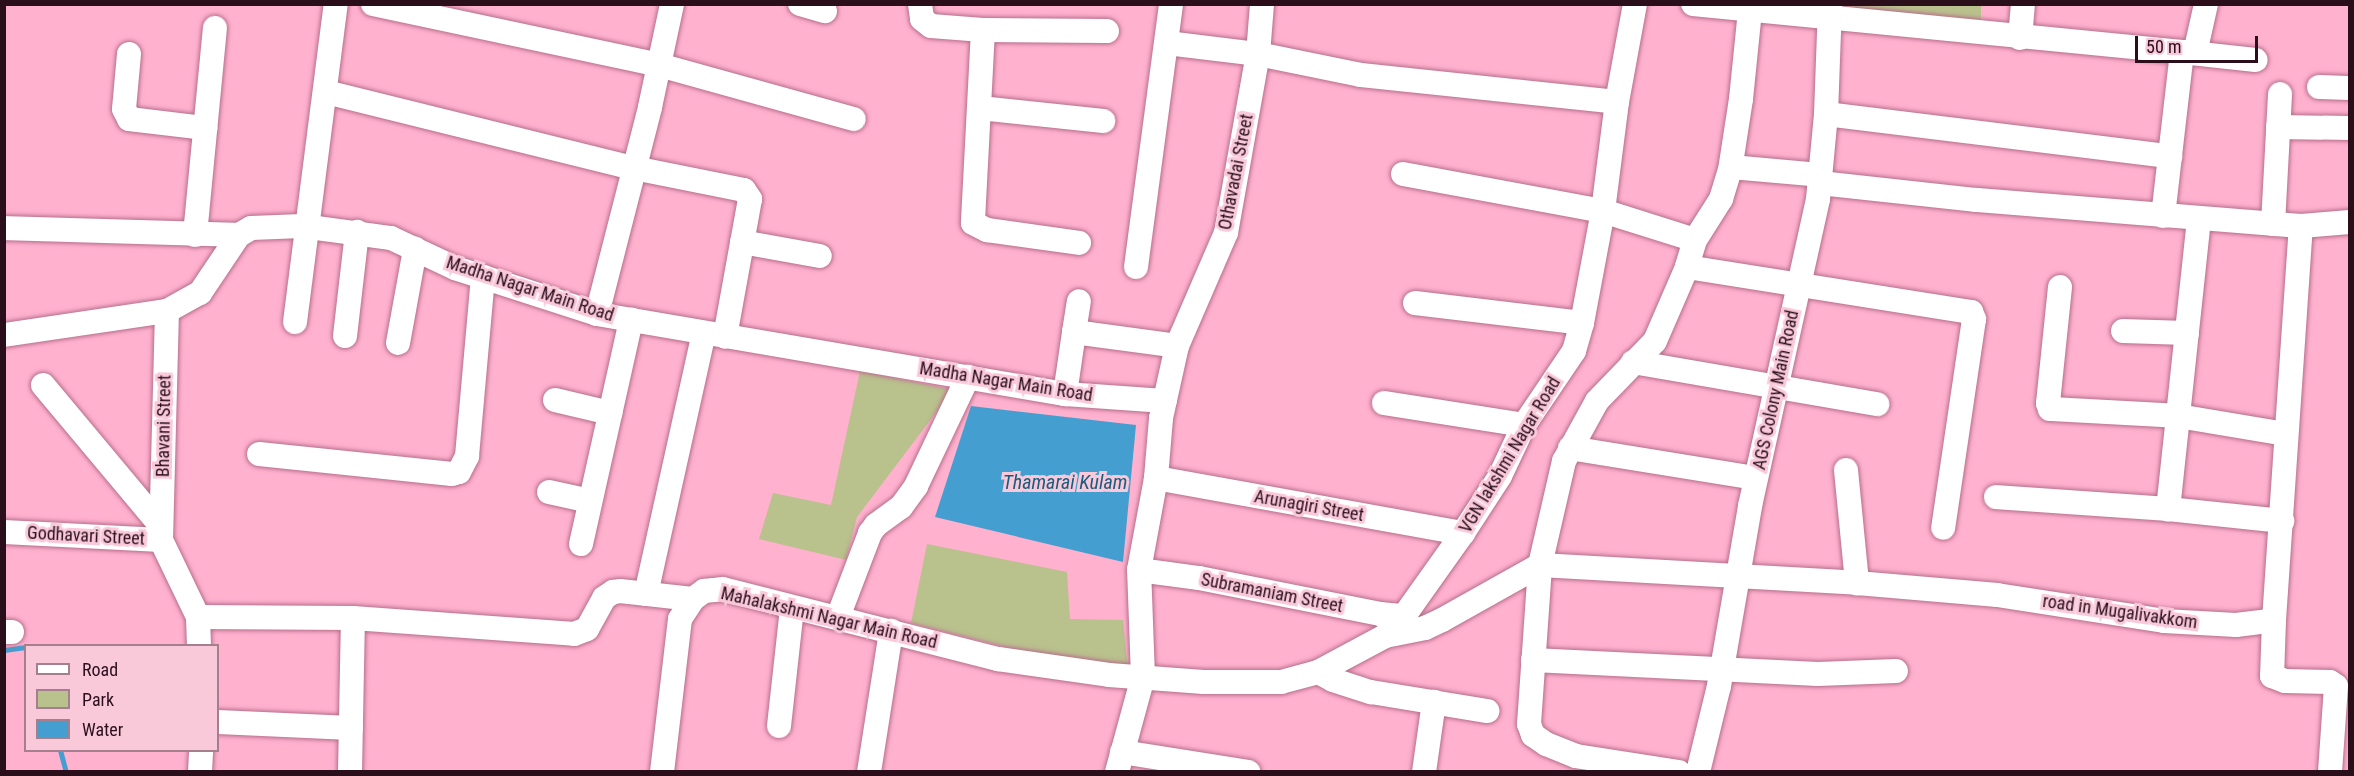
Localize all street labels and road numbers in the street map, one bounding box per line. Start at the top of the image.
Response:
street label: Othavadai Street [1214,112,1258,232]
street label: Madha Nagar Main Road [444,252,616,326]
street label: AGS Colony Main Road [1749,308,1803,472]
street label: Madha Nagar Main Road [918,358,1094,406]
street label: VGN lakshmi Nagar Road [1455,373,1565,537]
street label: Bhavani Street [152,375,176,477]
street label: Arunagiri Street [1253,486,1365,526]
street label: Godhavari Street [27,522,145,550]
street label: Subramaniam Street [1199,569,1345,617]
street label: Mahalakshmi Nagar Main Road [719,583,939,653]
street label: road in Mugalivakkom [2041,590,2199,634]

